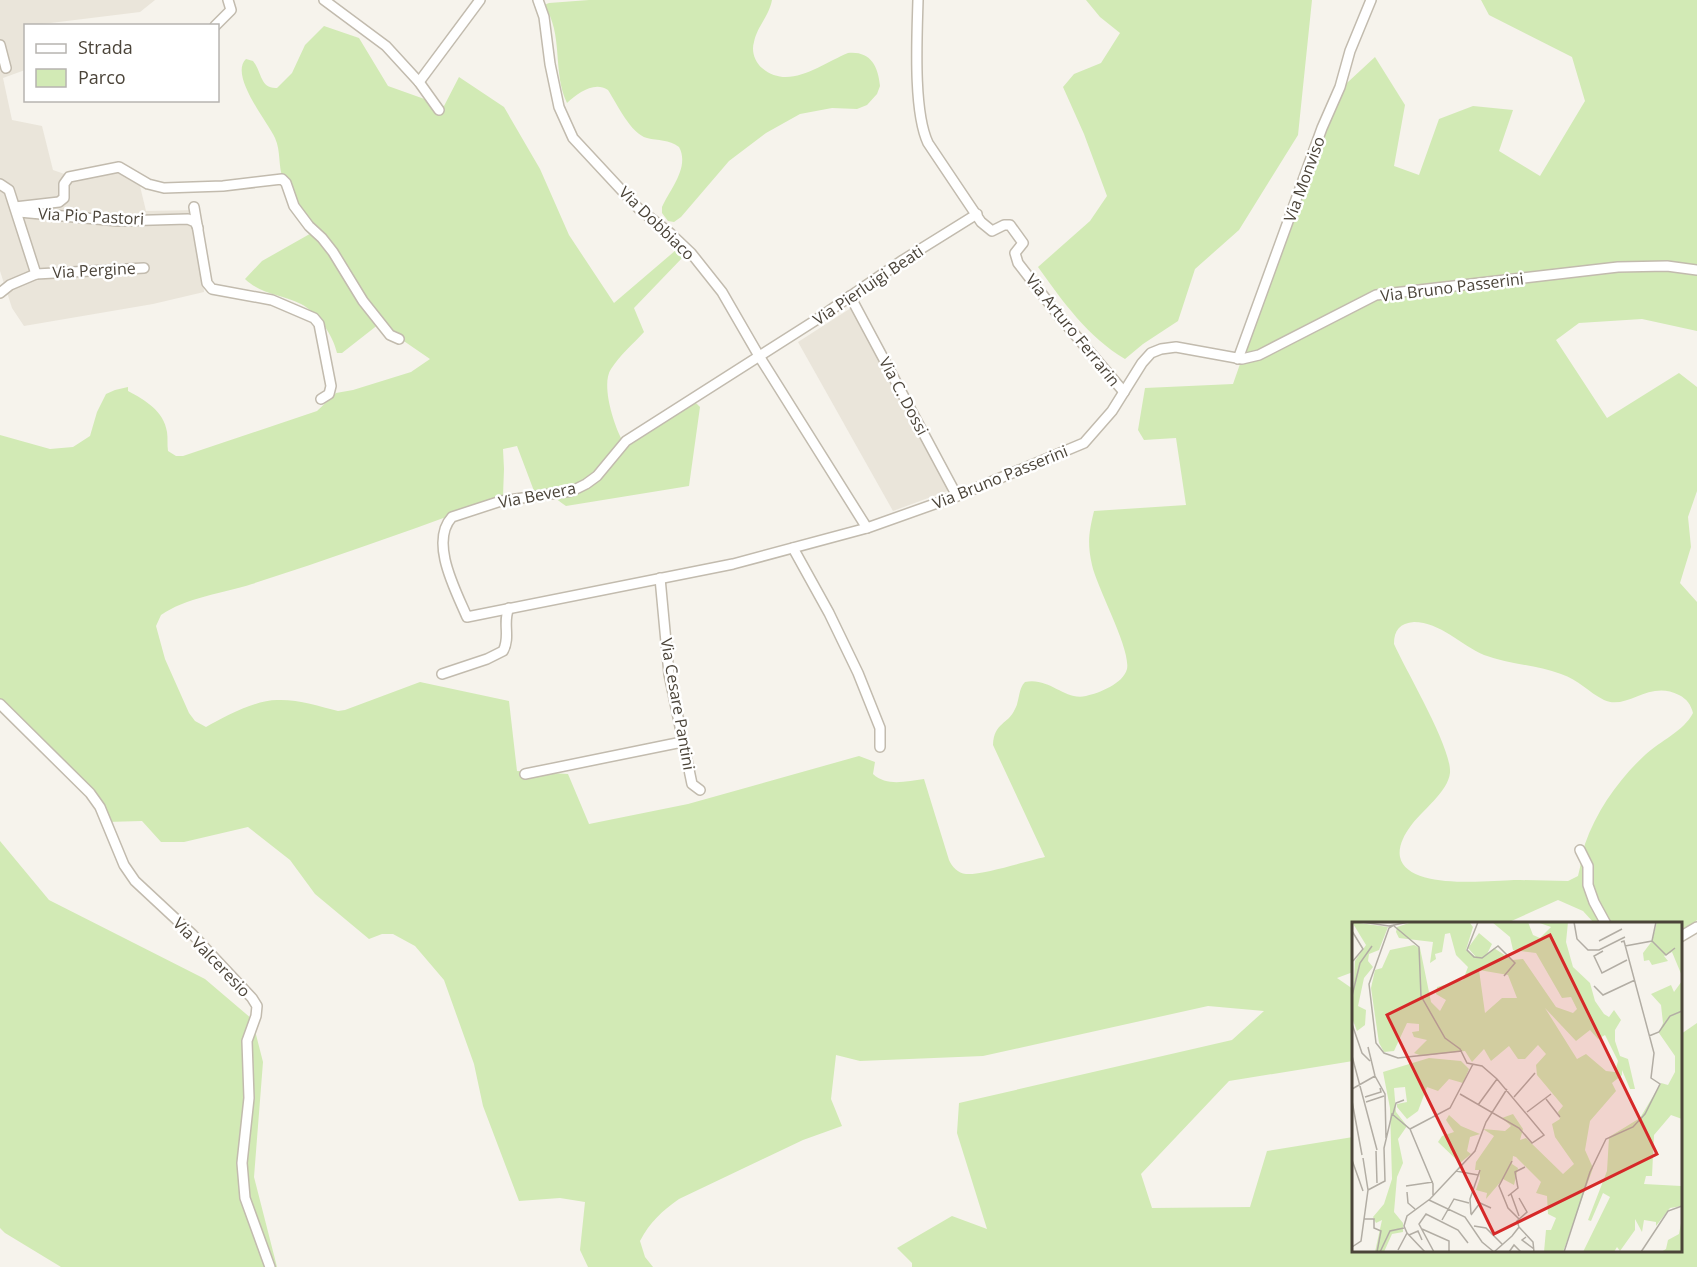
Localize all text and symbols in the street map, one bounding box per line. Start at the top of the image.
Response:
legend [24,24,219,102]
text: Strada [78,35,133,59]
text: Parco [78,65,126,89]
street label: Via Monviso [1278,133,1330,225]
street label: Via Dobbiaco [614,181,700,265]
street label: Via Pio Pastori [37,202,145,230]
street label: Via Pierluigi Beati [809,240,927,330]
street label: Via Pergine [52,257,136,283]
street label: Via Bruno Passerini [1379,267,1525,307]
street label: Via Arturo Ferrarin [1021,269,1125,391]
street label: Via C. Dossi [874,353,934,439]
street label: Via Bruno Passerini [929,440,1071,514]
street label: Via Bevera [496,477,578,513]
street label: Via Cesare Pantini [656,636,700,772]
street label: Via Valceresio [168,912,256,1002]
inset map [1352,922,1682,1252]

